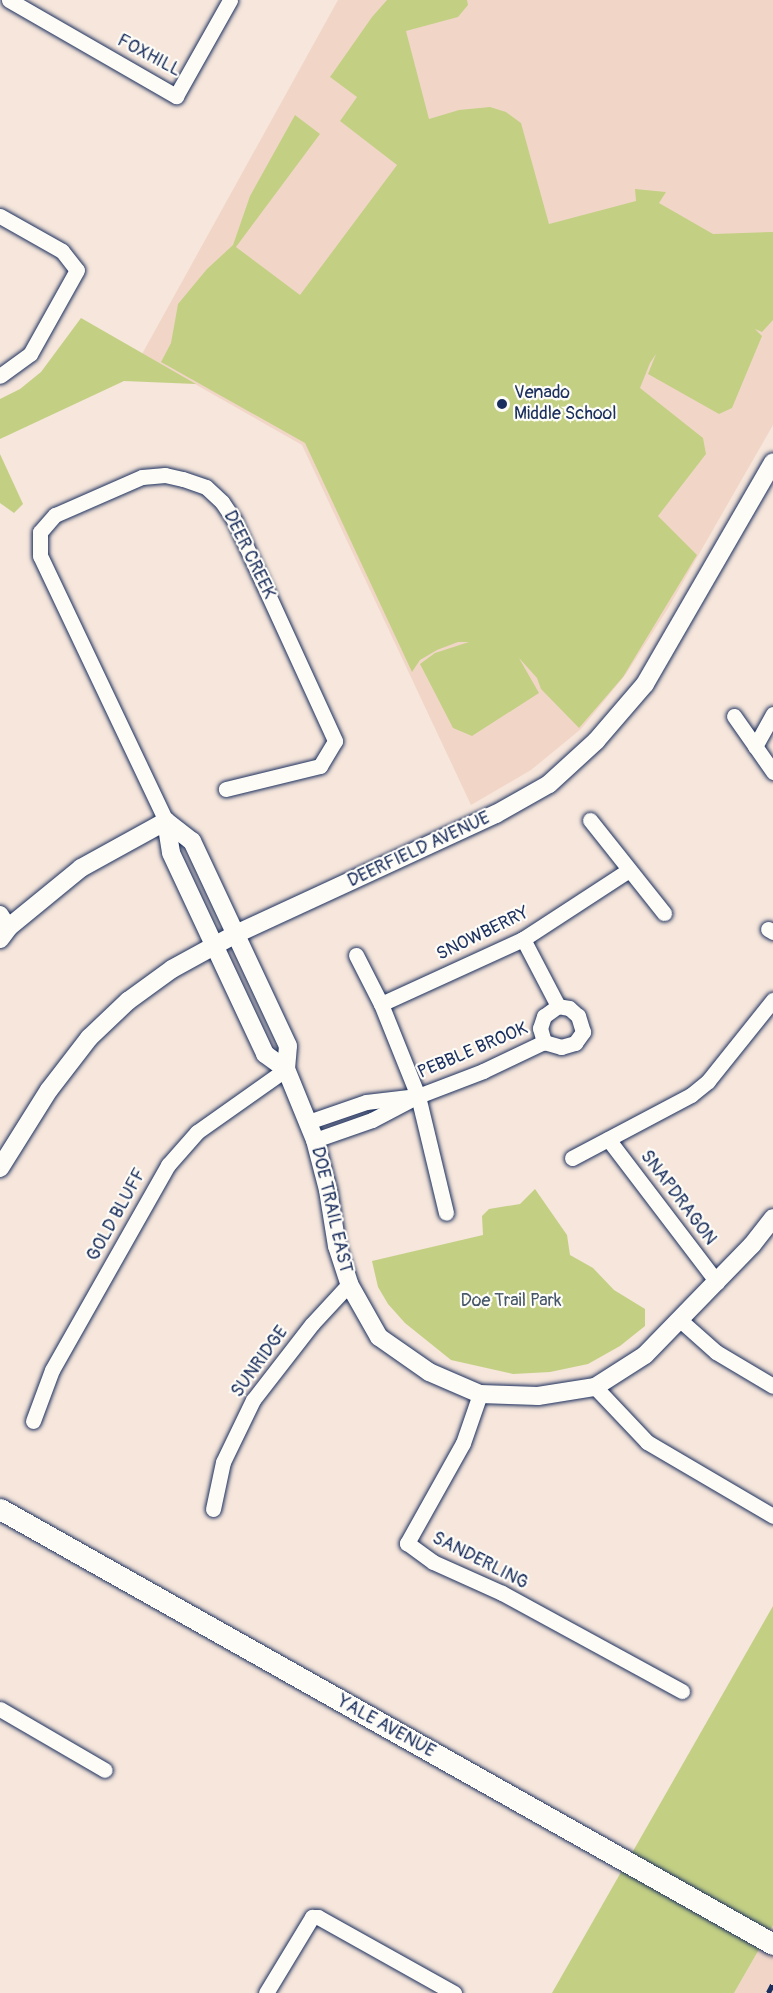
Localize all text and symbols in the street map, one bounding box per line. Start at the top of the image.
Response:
street label: FOXHILL [113,30,185,82]
place label: Venado Middle School [514,383,617,426]
marker: Venado Middle School [495,397,509,411]
street label: DEER CREEK [218,507,280,603]
street label: DEERFIELD AVENUE [344,808,494,892]
street label: SNOWBERRY [433,902,533,966]
street label: PEBBLE BROOK [415,1018,531,1084]
street label: DOE TRAIL EAST [306,1145,356,1275]
street label: SNAPDRAGON [635,1146,721,1250]
street label: GOLD BLUFF [83,1165,151,1265]
park label: Doe Trail Park [461,1290,561,1312]
street label: SUNRIDGE [227,1322,293,1402]
street label: SANDERLING [428,1528,532,1594]
street label: YALE AVENUE [333,1691,439,1763]

